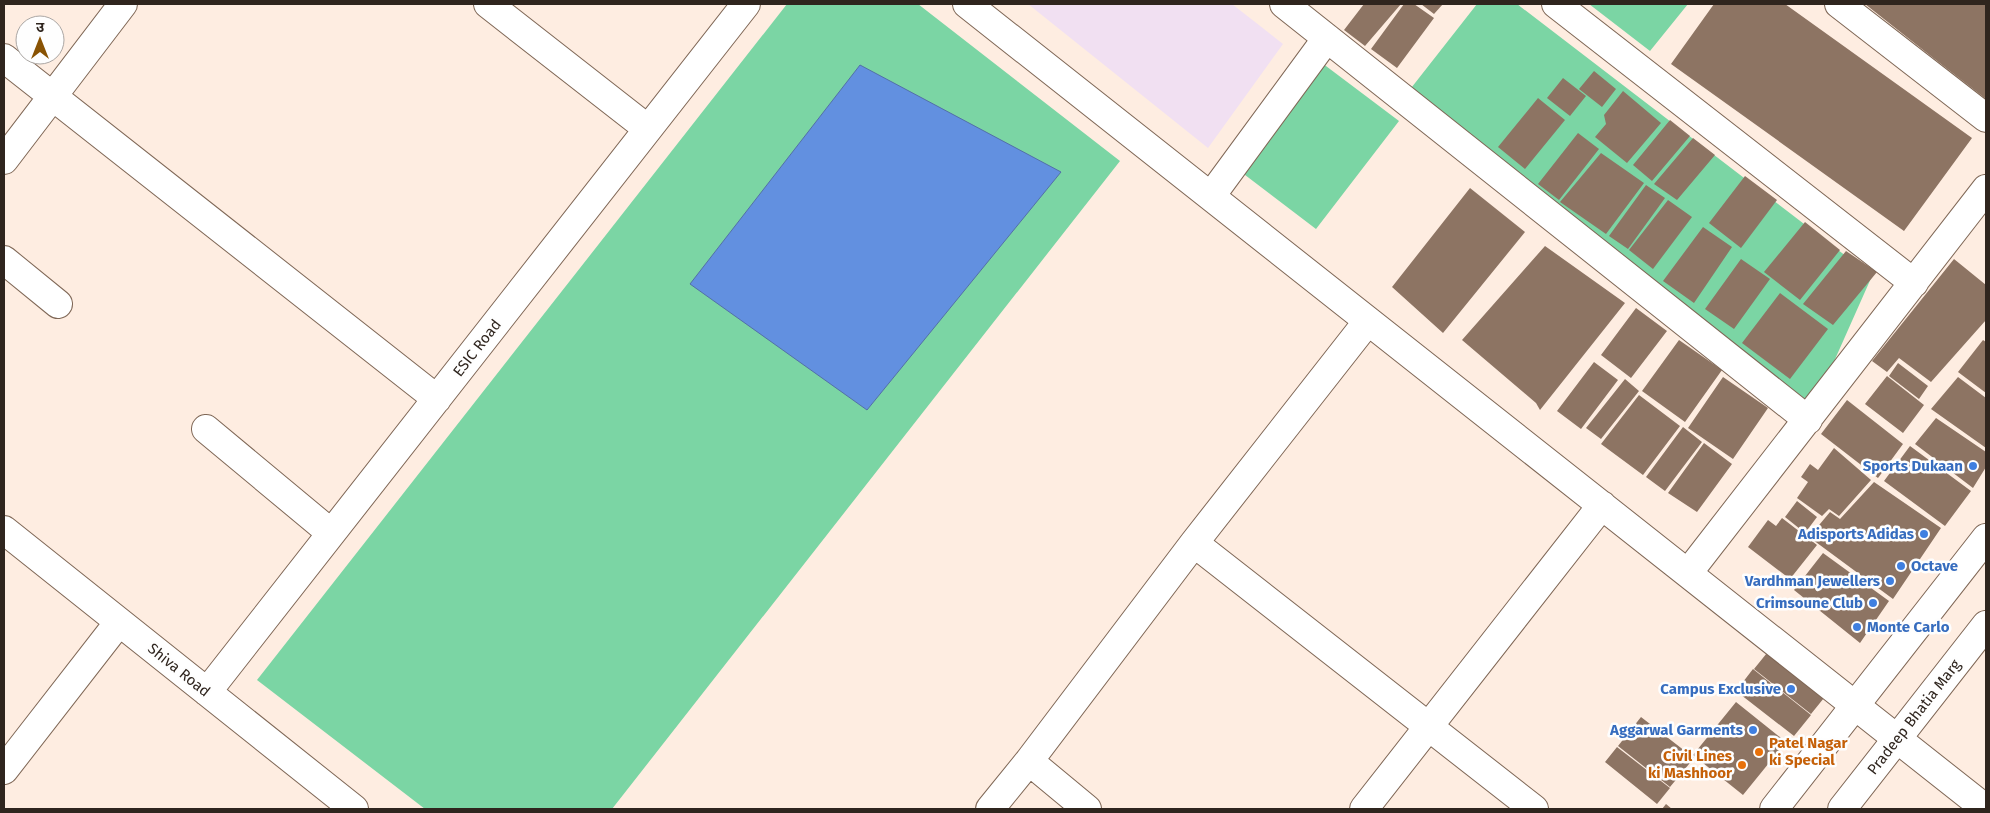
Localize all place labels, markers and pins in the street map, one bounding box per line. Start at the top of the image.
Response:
place label: Sports Dukaan [1863,457,1963,475]
marker: Sports Dukaan [1967,460,1979,472]
place label: Adisports Adidas [1797,525,1914,543]
marker: Adisports Adidas [1918,528,1930,540]
place label: Octave [1911,557,1958,575]
marker: Octave [1895,560,1907,572]
place label: Vardhman Jewellers [1744,572,1880,590]
marker: Vardhman Jewellers [1884,575,1896,587]
place label: Crimsoune Club [1756,594,1863,612]
marker: Crimsoune Club [1867,597,1879,609]
place label: Monte Carlo [1867,618,1950,636]
marker: Monte Carlo [1851,621,1863,633]
place label: Campus Exclusive [1660,680,1781,698]
marker: Campus Exclusive [1785,683,1797,695]
place label: Aggarwal Garments [1609,721,1743,739]
marker: Aggarwal Garments [1747,724,1759,736]
place label: Patel Nagar ki Special [1769,734,1848,769]
marker: Patel Nagar ki Special [1753,746,1765,758]
place label: Civil Lines ki Mashhoor [1648,747,1733,782]
marker: Civil Lines ki Mashhoor [1736,759,1748,771]

